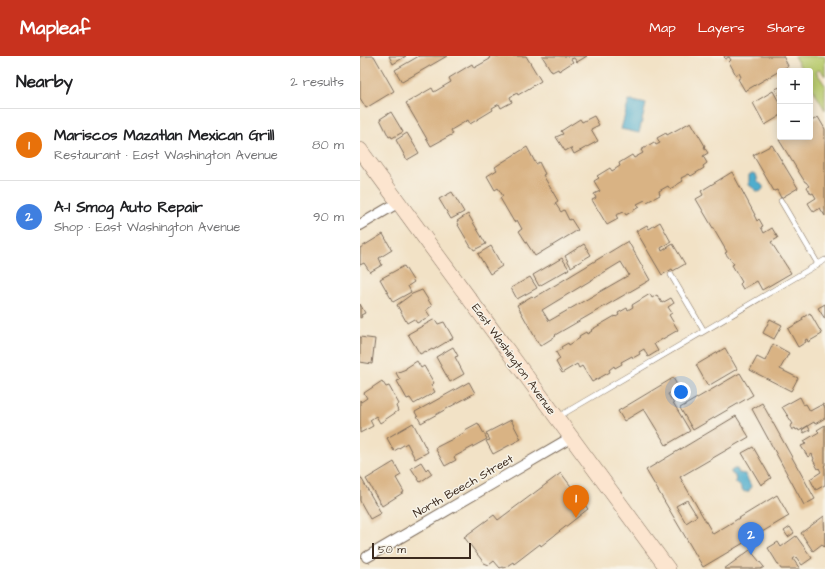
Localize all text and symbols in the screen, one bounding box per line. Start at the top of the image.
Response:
text: Mapleaf [20,15,90,42]
text: Map [649,18,676,38]
text: Layers [698,18,745,38]
text: Share [767,18,805,38]
map controls [777,68,813,140]
button: + [777,68,813,104]
text: Nearby [16,70,73,94]
text: 2 results [290,73,344,91]
button: − [777,104,813,140]
text: Mariscos Mazatlan Mexican Grill [54,125,274,146]
text: 1 [28,136,30,154]
text: 80 m [312,136,344,154]
text: Restaurant · East Washington Avenue [54,146,278,164]
text: A-1 Smog Auto Repair [54,197,203,218]
text: 2 [25,208,33,226]
text: 90 m [313,208,344,226]
text: Shop · East Washington Avenue [54,218,240,236]
street label: East Washington Avenue [467,300,560,419]
your location [671,382,691,402]
street label: North Beech Street [410,451,517,522]
pin: 1 [563,485,589,518]
pin: 2 [738,522,764,555]
scale bar [372,541,471,560]
text: 50 m [378,542,406,557]

